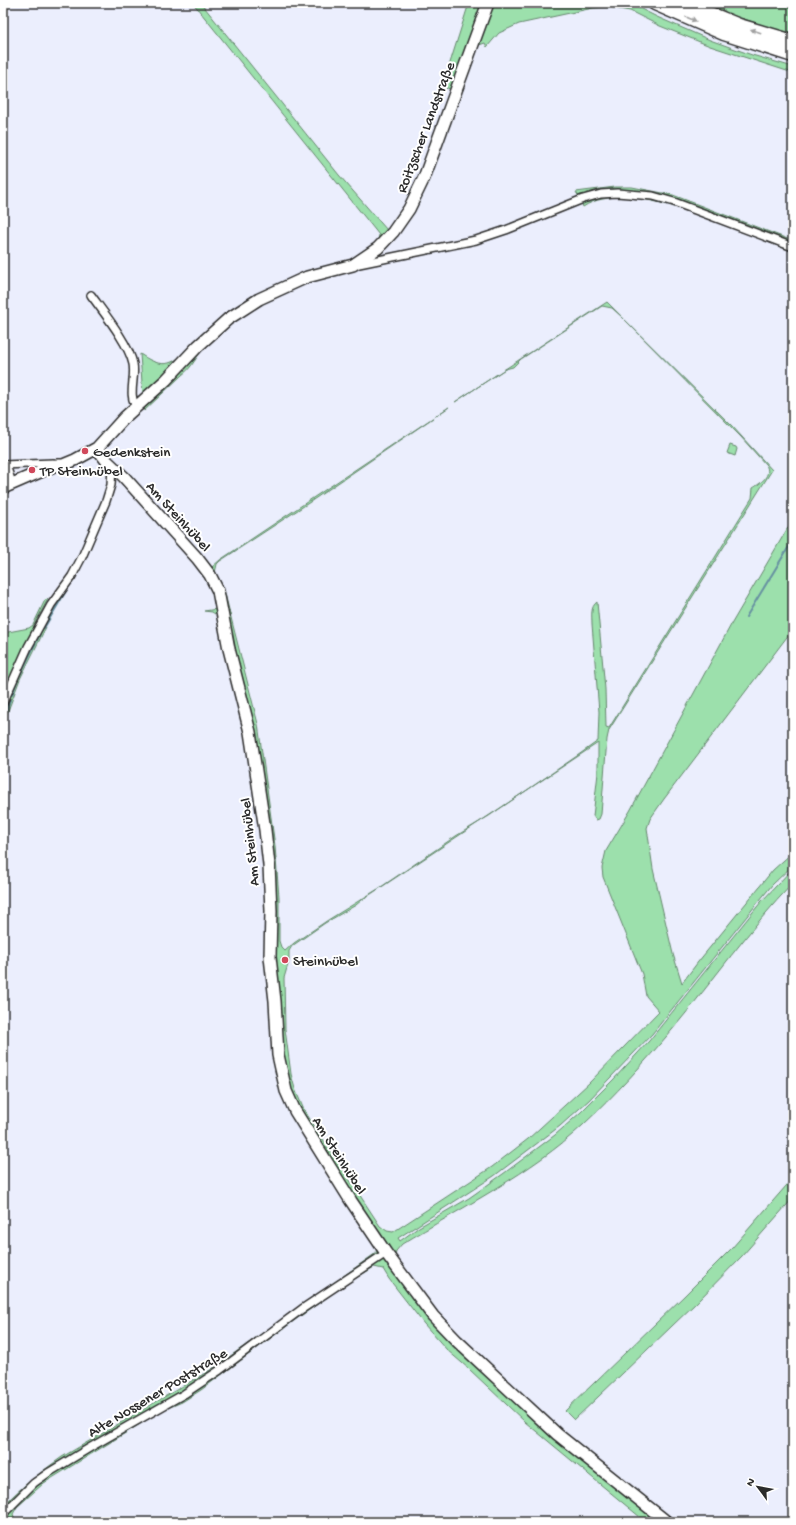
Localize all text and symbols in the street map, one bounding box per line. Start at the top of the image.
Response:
one-way arrow [685,16,696,22]
one-way arrow [749,28,761,34]
street label: Roitzscher Landstraße [394,59,460,196]
place label: Gedenkstein [93,444,170,462]
marker: Gedenkstein [80,446,90,456]
place label: TP Steinhübel [39,463,123,481]
marker: TP Steinhübel [27,465,37,475]
street label: Am Steinhübel [141,479,214,556]
street label: Am Steinhübel [237,797,265,887]
place label: Steinhübel [293,953,358,971]
marker: Steinhübel [280,955,290,965]
street label: Am Steinhübel [307,1114,369,1198]
street label: Alte Nossener Poststraße [85,1345,231,1443]
north arrow [738,1467,778,1507]
text: N [744,1477,758,1489]

